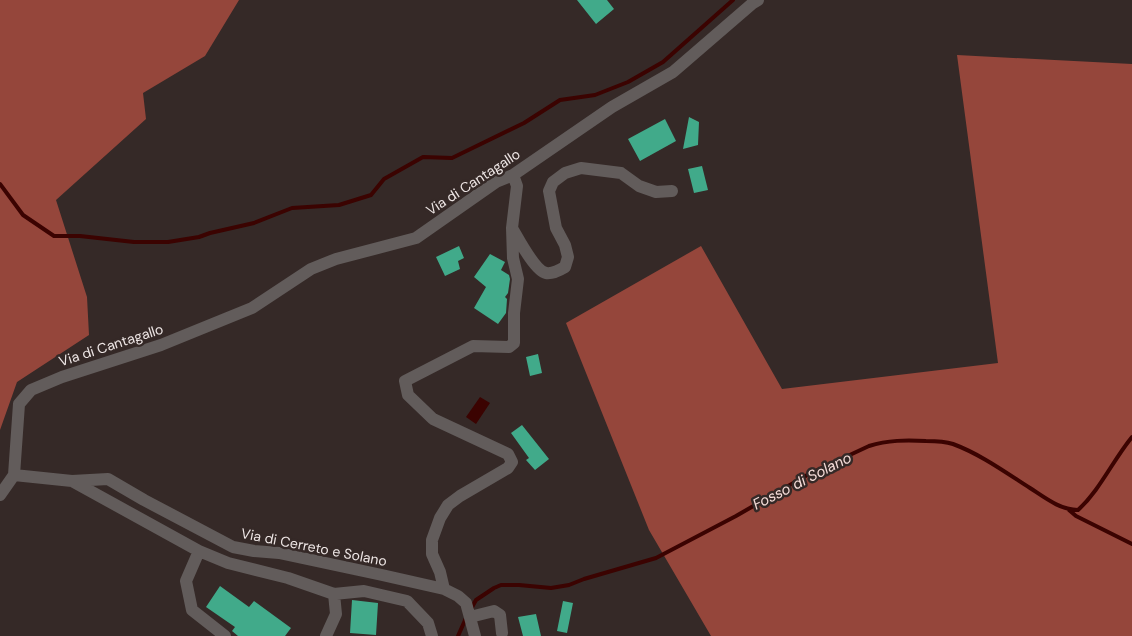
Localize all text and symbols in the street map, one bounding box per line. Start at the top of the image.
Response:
street label: Via di Cantagallo [423,145,523,219]
street label: Via di Cantagallo [57,320,165,370]
water label: Fosso di Solano [749,447,855,515]
street label: Via di Cerreto e Solano [240,524,388,570]

